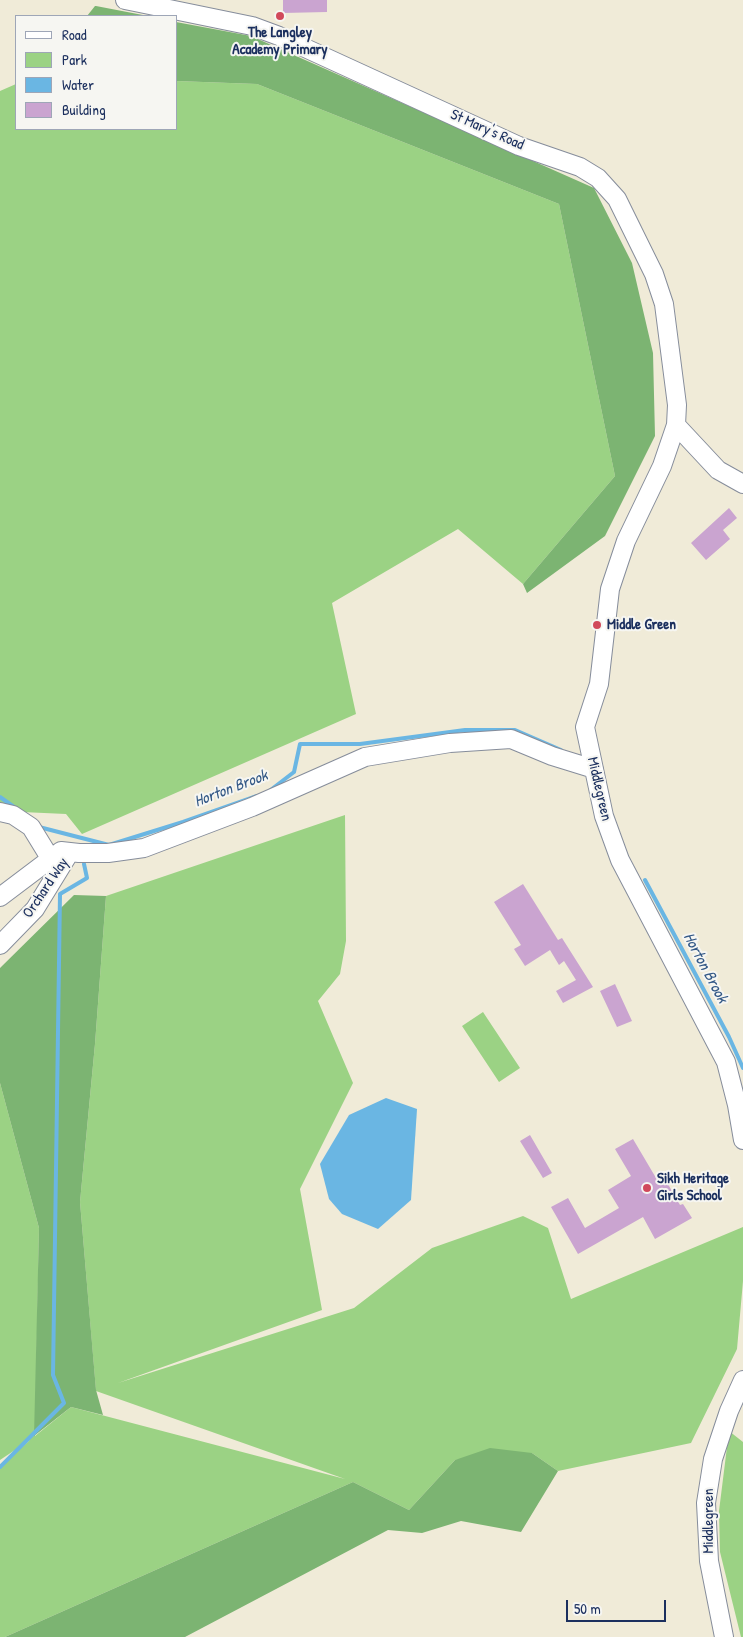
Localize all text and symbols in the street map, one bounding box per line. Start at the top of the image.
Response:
marker: The Langley Academy Primary [274,10,286,22]
legend [15,15,178,130]
text: Road [62,24,87,45]
place label: The Langley Academy Primary [232,24,328,59]
text: Park [62,49,87,70]
text: Water [62,74,94,95]
text: Building [62,99,106,120]
street label: St Mary's Road [447,106,527,154]
place label: Middle Green [607,616,676,634]
marker: Middle Green [591,619,603,631]
street label: Middlegreen [583,755,615,823]
water label: Horton Brook [192,766,270,812]
street label: Orchard Way [19,855,73,921]
water label: Horton Brook [679,930,731,1006]
place label: Sikh Heritage Girls School [657,1170,729,1205]
marker: Sikh Heritage Girls School [641,1182,653,1194]
street label: Middlegreen [700,1488,718,1554]
scale bar [568,1590,668,1622]
text: 50 m [574,1598,601,1619]

